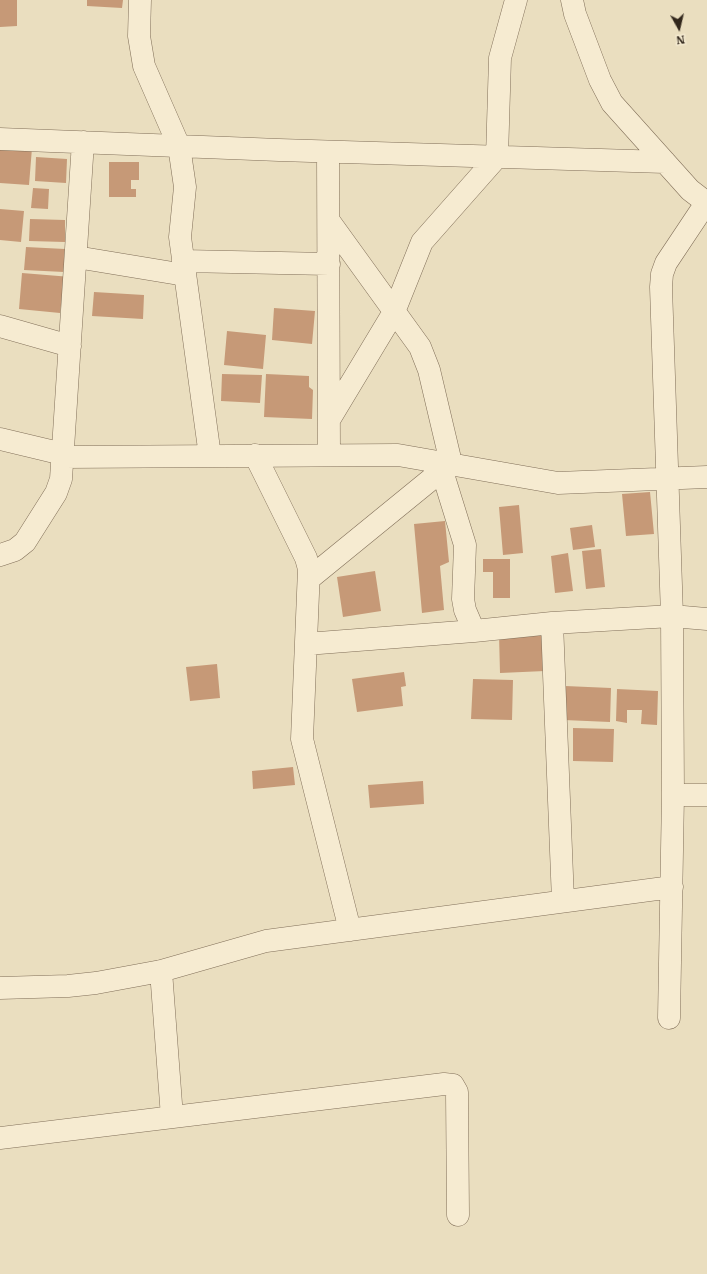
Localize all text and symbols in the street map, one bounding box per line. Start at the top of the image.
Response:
north arrow [659,8,699,48]
text: N [675,32,686,47]

